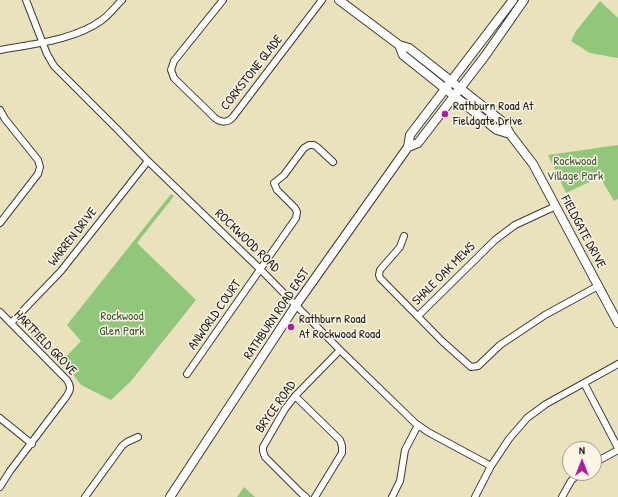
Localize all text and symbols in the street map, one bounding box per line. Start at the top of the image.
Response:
street label: CORKSTONE GLADE [218,32,286,114]
place label: Rathburn Road At Fieldgate Drive [453,99,533,130]
marker: Rathburn Road At Fieldgate Drive [440,109,450,119]
park label: Rockwood Village Park [547,154,603,185]
street label: FIELDGATE DRIVE [557,193,609,271]
street label: WARREN DRIVE [45,205,101,269]
street label: ROCKWOOD ROAD [211,206,283,276]
street label: SHALE OAK MEWS [409,239,479,309]
street label: RATHBURN ROAD EAST [241,265,313,363]
street label: ANWORLD COURT [185,277,245,353]
street label: HARTFIELD GROVE [10,307,80,379]
park label: Rockwood Glen Park [99,309,145,340]
place label: Rathburn Road At Rockwood Road [299,312,380,343]
marker: Rathburn Road At Rockwood Road [286,322,296,332]
street label: BRYCE ROAD [252,378,300,436]
north arrow [562,441,602,481]
text: N [579,443,585,457]

